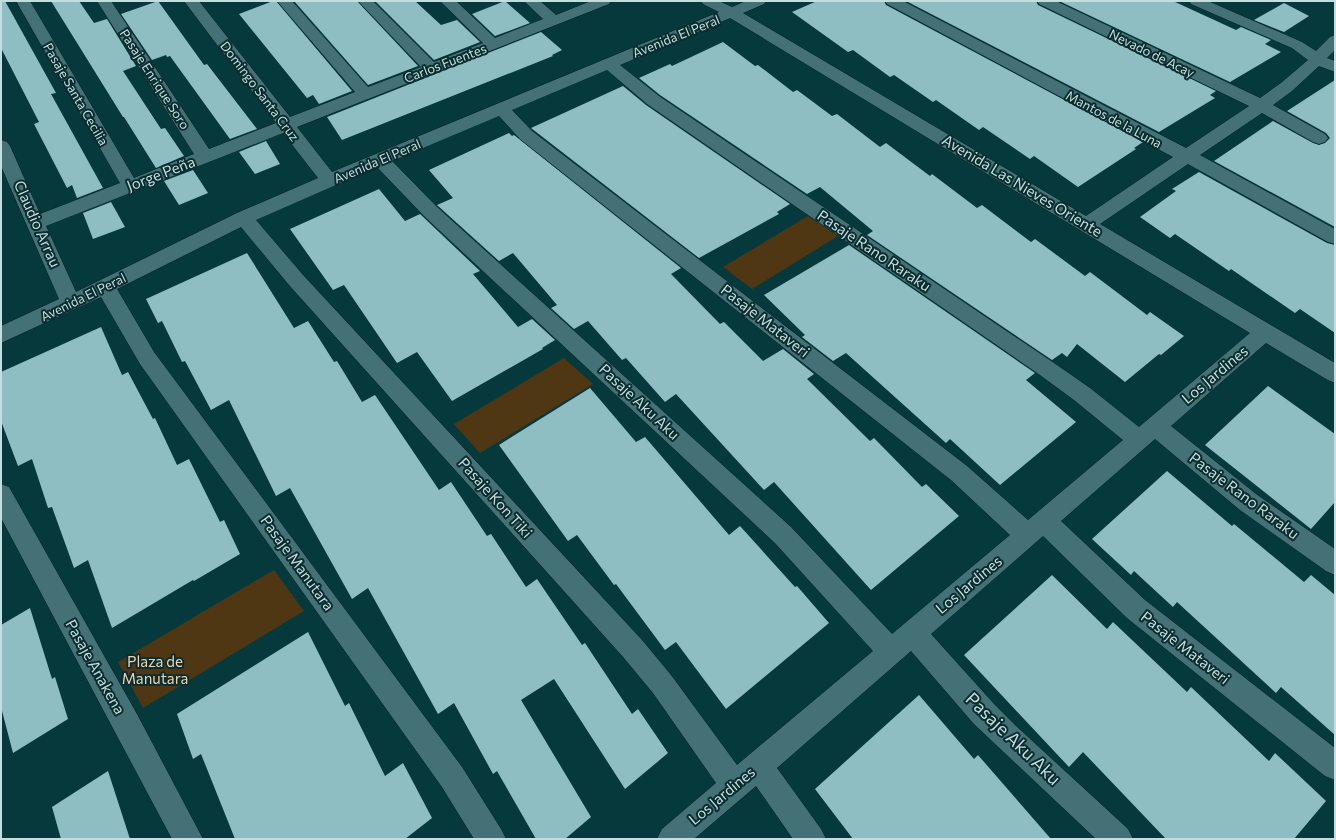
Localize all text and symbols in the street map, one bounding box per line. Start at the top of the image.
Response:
street label: Avenida El Peral [630,11,722,61]
street label: Nevado de Acay [1107,25,1198,81]
street label: Pasaje Enrique Soro [117,26,194,132]
street label: Domingo Santa Cruz [217,38,303,144]
street label: Pasaje Santa Cecilia [40,40,112,148]
street label: Carlos Fuentes [401,40,489,86]
street label: Mantos de la Luna [1063,87,1165,151]
street label: Avenida Las Nieves Oriente [939,130,1106,240]
street label: Avenida El Peral [331,136,423,186]
street label: Jorge Peña [124,152,197,194]
street label: Claudio Arrau [11,177,65,270]
street label: Pasaje Rano Raraku [814,206,935,295]
street label: Avenida El Peral [38,269,128,325]
street label: Pasaje Mataveri [718,280,814,360]
street label: Los Jardines [1178,341,1251,407]
street label: Pasaje Aku Aku [596,360,684,443]
street label: Pasaje Rano Raraku [1186,448,1303,542]
street label: Pasaje Kon Tiki [455,453,537,541]
street label: Pasaje Manutara [257,511,338,614]
street label: Los Jardines [932,551,1005,617]
street label: Pasaje Mataveri [1138,607,1234,687]
street label: Pasaje Anakena [62,616,129,717]
park label: Plaza de Manutara [122,652,188,687]
street label: Pasaje Aku Aku [962,687,1066,789]
street label: Los Jardines [685,762,758,828]

